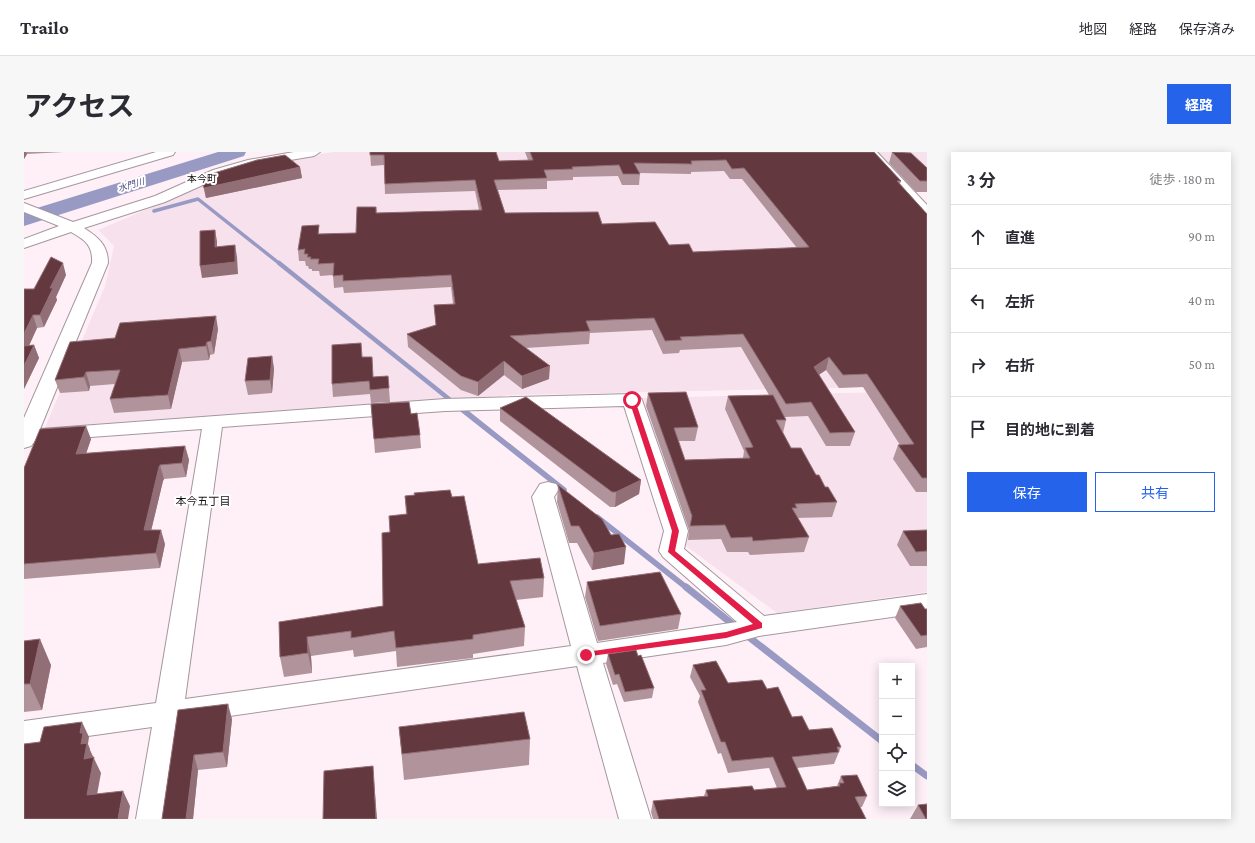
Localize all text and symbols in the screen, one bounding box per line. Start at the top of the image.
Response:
text: Trailo [20,17,69,38]
text: 地図 [1079,21,1107,37]
text: 経路 [1129,21,1157,37]
text: 保存済み [1179,21,1235,37]
button: 経路 [1167,84,1231,124]
text: アクセス [24,91,135,122]
text: 3 分 [967,171,996,190]
text: 徒歩 · 180 m [1149,172,1215,187]
district label: 本今町 [187,173,217,184]
water label: 水門川 [117,176,146,194]
icon: ahead [967,226,989,248]
text: 90 m [1188,229,1215,244]
text: 直進 [1005,230,1035,246]
icon: left [967,290,989,312]
text: 40 m [1188,293,1215,308]
text: 左折 [1005,294,1035,310]
icon: right [967,354,989,376]
text: 50 m [1189,357,1215,372]
text: 右折 [1005,358,1035,374]
route start [623,391,641,409]
icon: arrive [967,418,989,440]
text: 目的地に到着 [1005,422,1095,438]
button: 保存 [967,472,1087,512]
button: 共有 [1095,472,1215,512]
district label: 本今五丁目 [176,495,231,507]
route end [577,646,595,664]
map controls [879,663,915,807]
button: + [879,663,915,699]
button: − [879,699,915,735]
button: locate [879,735,915,771]
button: layers [879,771,915,807]

